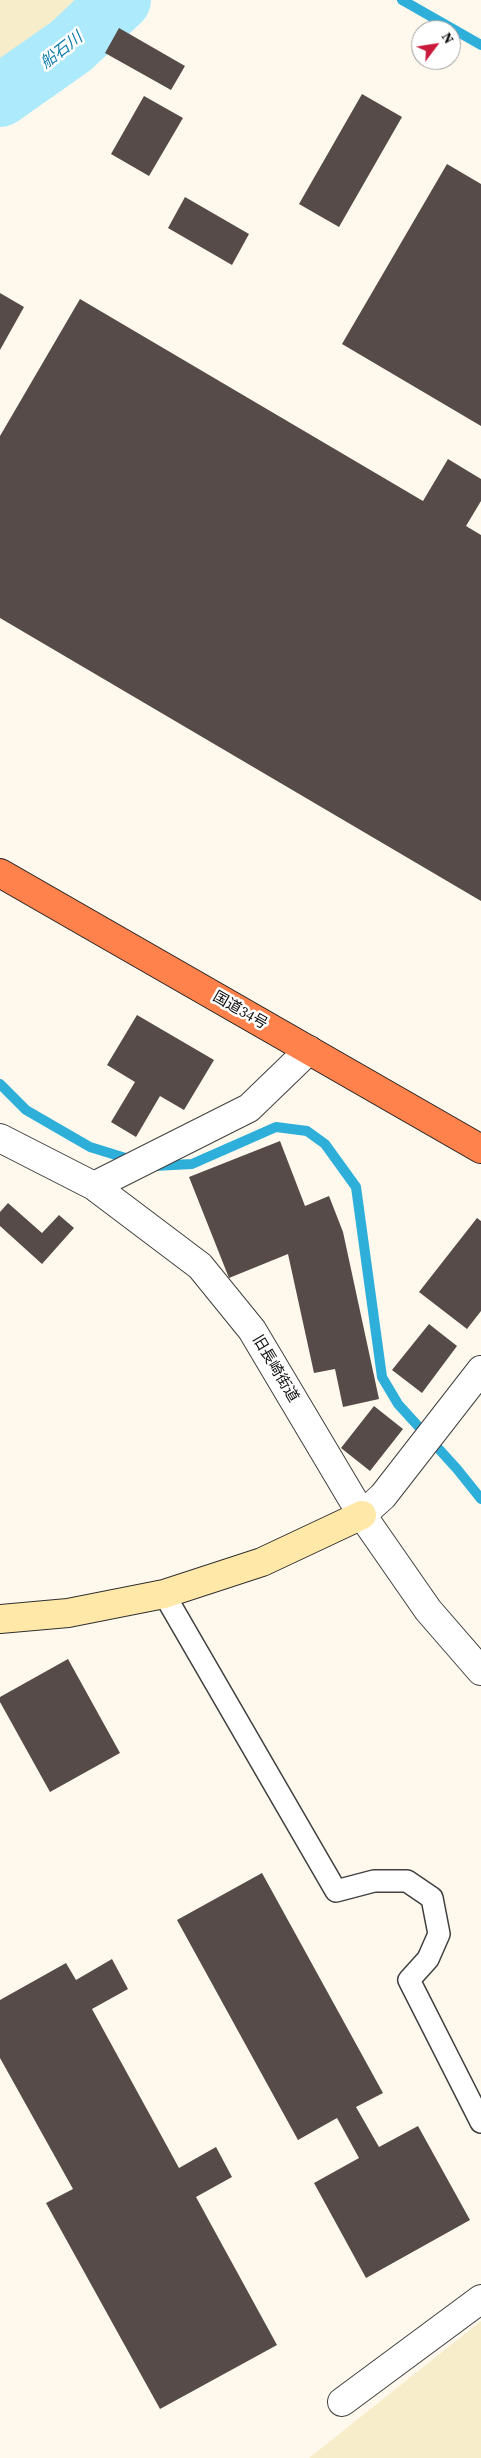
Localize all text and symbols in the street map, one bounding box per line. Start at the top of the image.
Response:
north arrow [411,20,461,70]
text: N [437,28,459,47]
water label: 船石川 [37,29,87,73]
street label: 国道34号 [210,988,270,1034]
street label: 旧長崎街道 [248,1332,302,1406]

